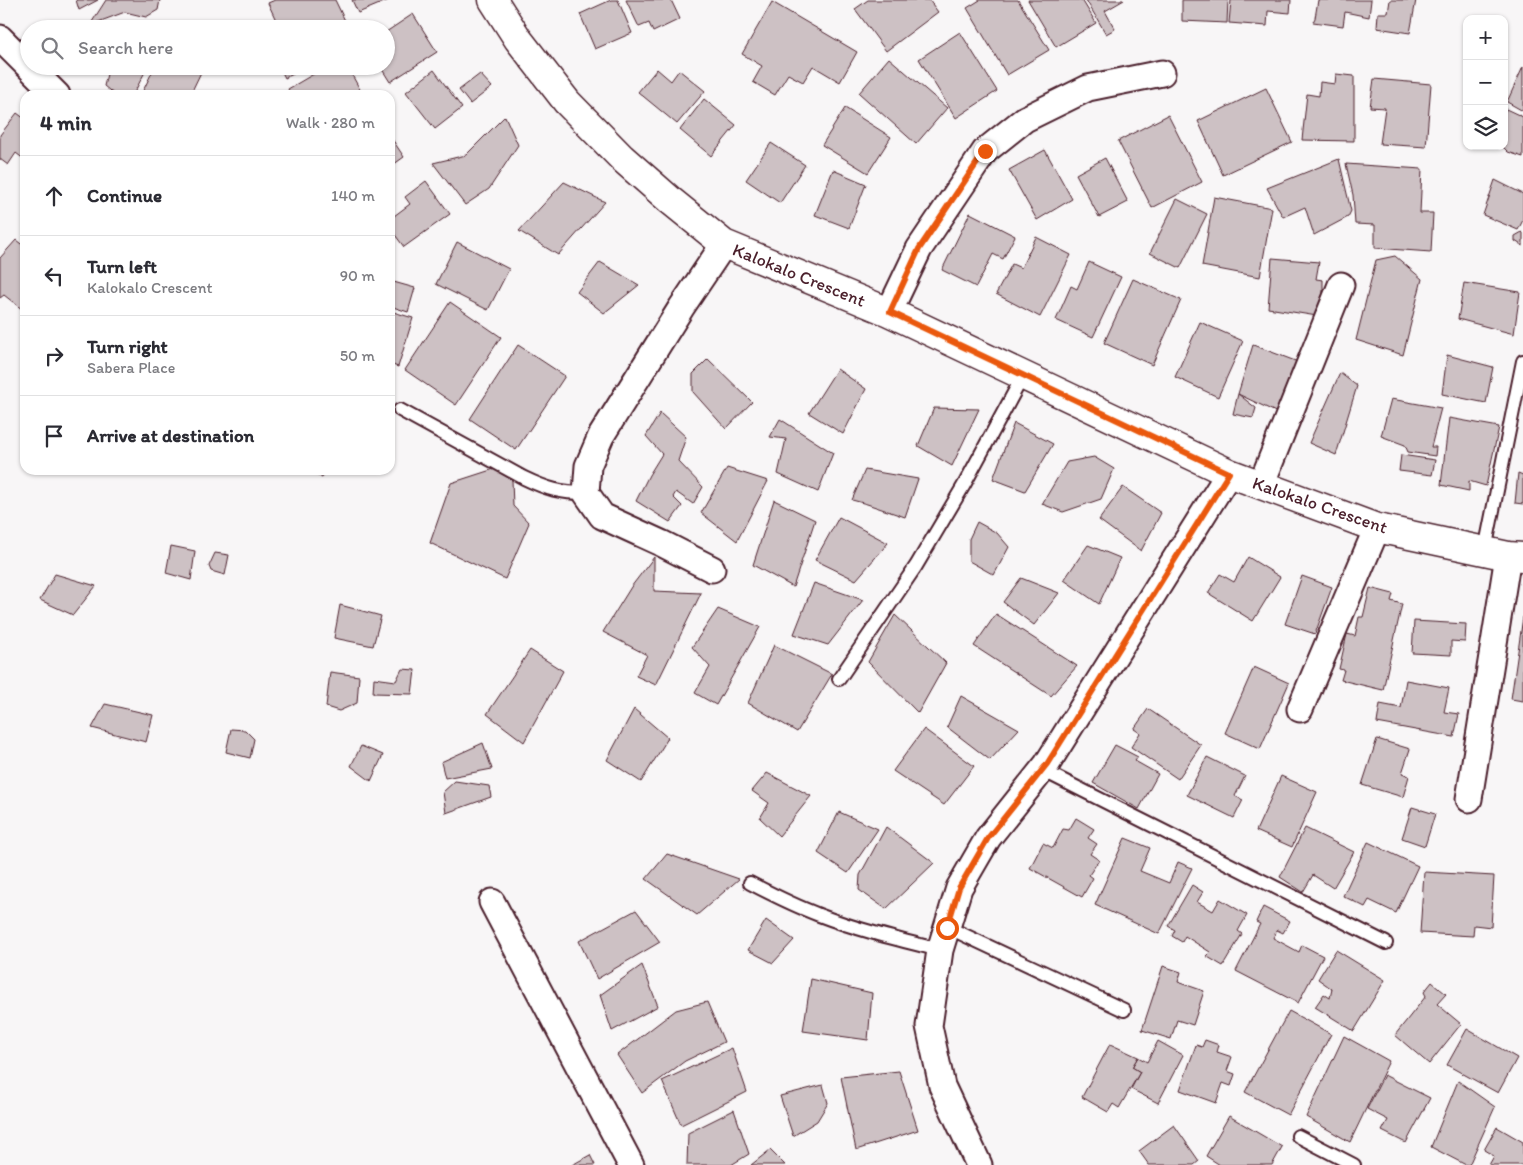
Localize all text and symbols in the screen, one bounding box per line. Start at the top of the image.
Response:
map controls [1463,15,1508,150]
button: + [1463,15,1508,60]
search box [20,20,395,75]
icon: search [38,34,66,62]
text: Search here [78,36,173,59]
button: − [1463,60,1508,105]
button: layers [1463,105,1508,150]
text: 4 min [40,110,92,135]
text: Walk · 280 m [286,113,375,132]
route end [974,140,997,163]
icon: ahead [40,182,68,210]
text: Continue [87,184,162,207]
text: 140 m [331,186,375,205]
street label: Kalokalo Crescent [729,238,869,312]
text: Turn left [87,255,157,278]
icon: left [40,262,68,290]
text: 90 m [340,266,375,285]
text: Kalokalo Crescent [87,278,212,297]
text: Turn right [87,335,168,358]
icon: right [40,342,68,370]
text: 50 m [340,346,375,365]
text: Sabera Place [87,358,175,377]
icon: arrive [40,422,68,450]
text: Arrive at destination [87,424,254,447]
street label: Kalokalo Crescent [1250,472,1391,538]
route start [936,917,959,940]

